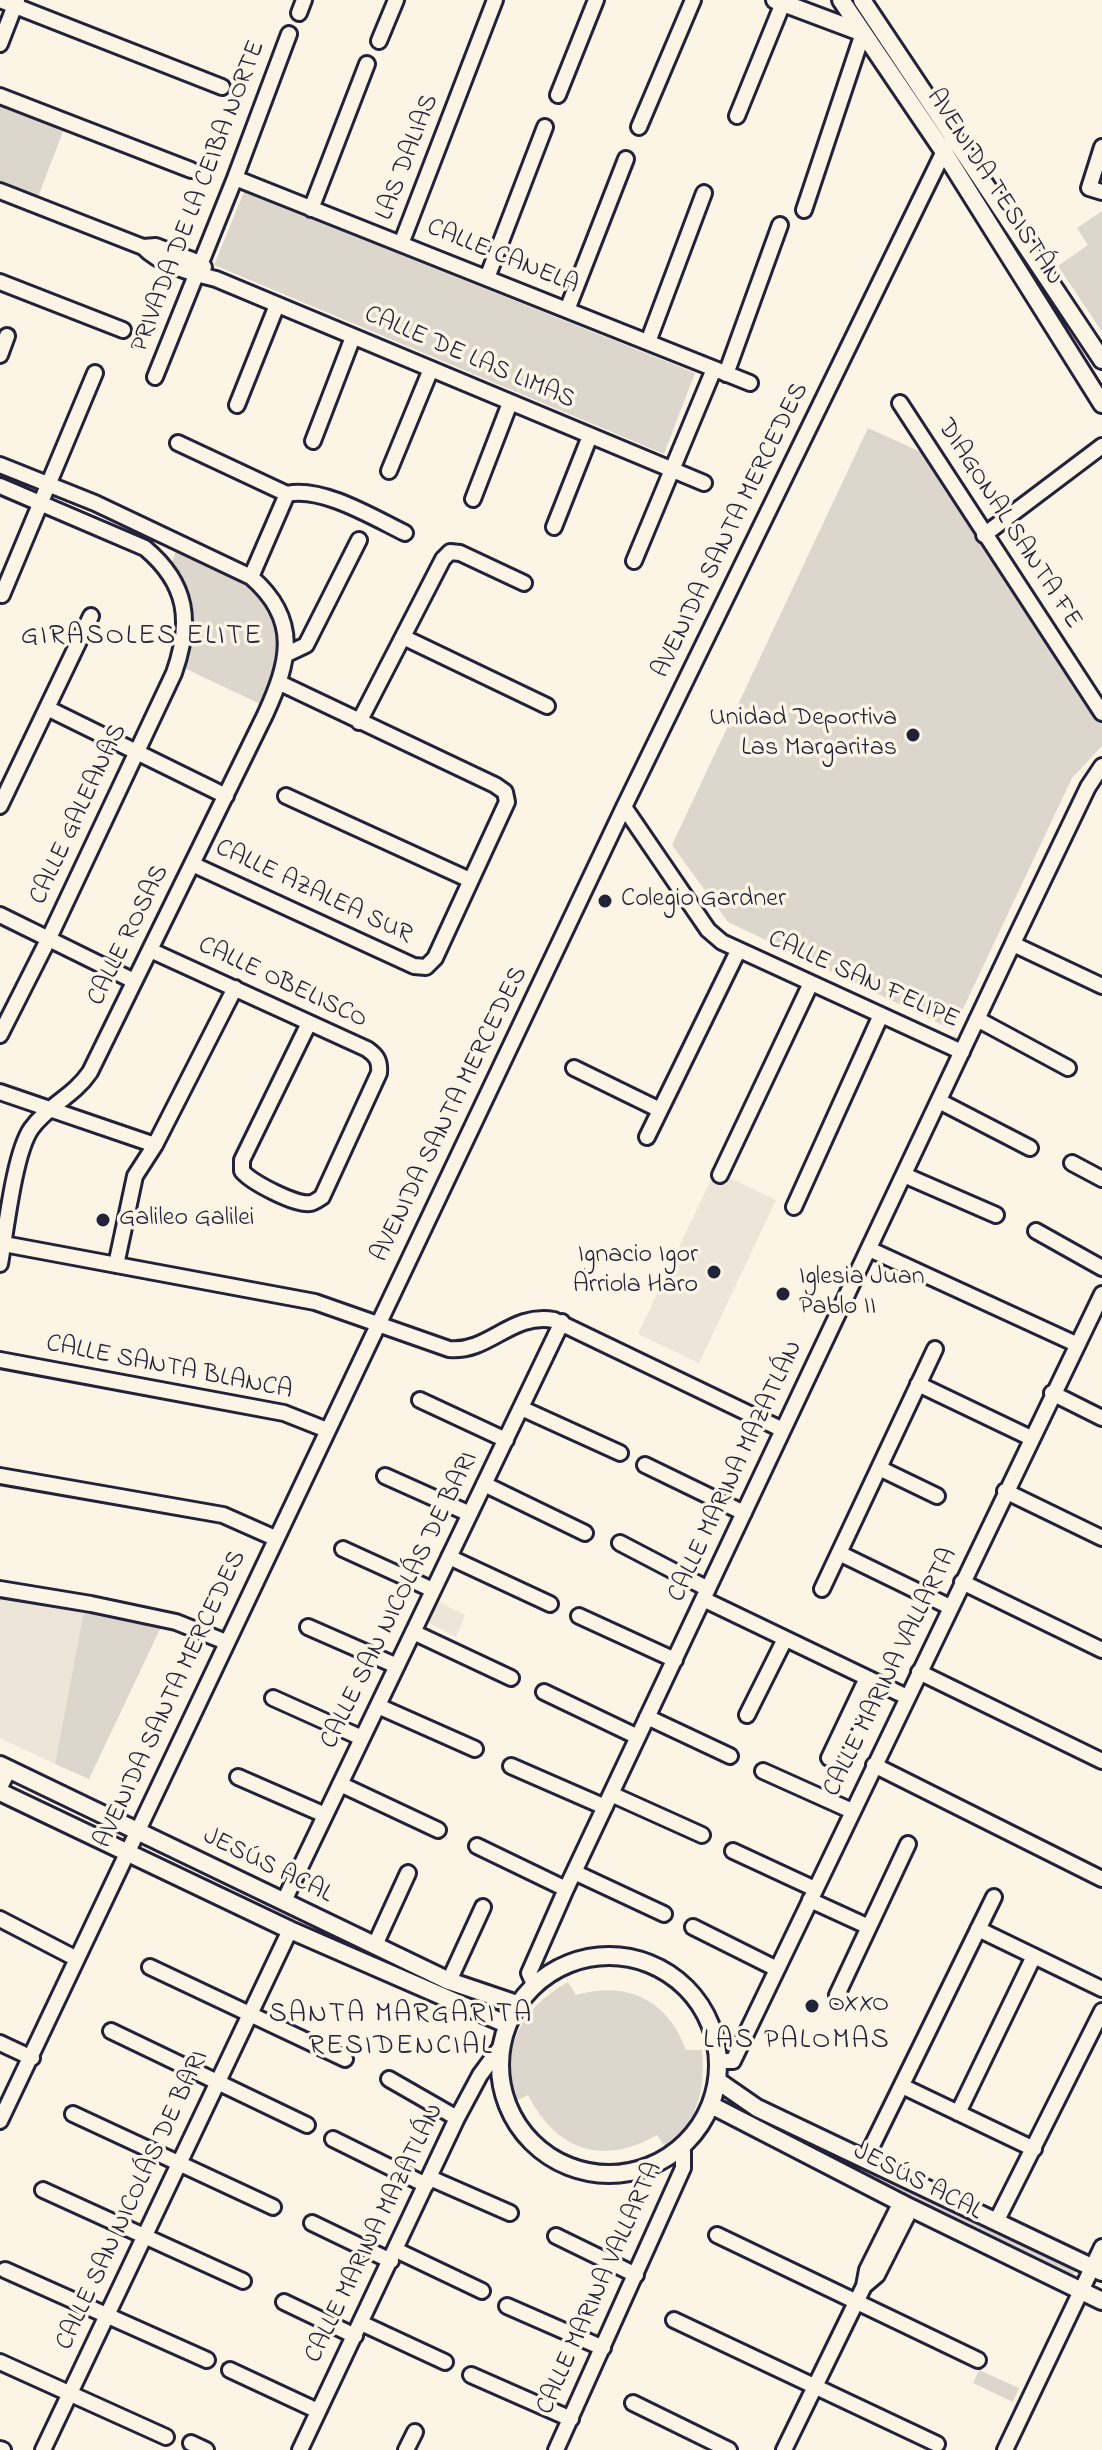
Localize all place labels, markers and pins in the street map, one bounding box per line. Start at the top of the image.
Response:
place label: Unidad Deportiva Las Margaritas [709,704,897,766]
marker: Unidad Deportiva Las Margaritas [904,726,922,744]
place label: Colegio Gardner [621,885,786,917]
marker: Colegio Gardner [596,892,614,910]
place label: Galileo Galilei [119,1204,255,1236]
marker: Galileo Galilei [94,1211,112,1229]
place label: Ignacio Igor Arriola Haro [573,1241,698,1302]
marker: Ignacio Igor Arriola Haro [705,1263,723,1281]
place label: Iglesia Juan Pablo II [799,1263,925,1324]
marker: Iglesia Juan Pablo II [774,1285,792,1303]
place label: OXXO [828,1990,889,2022]
marker: OXXO [803,1997,821,2015]

